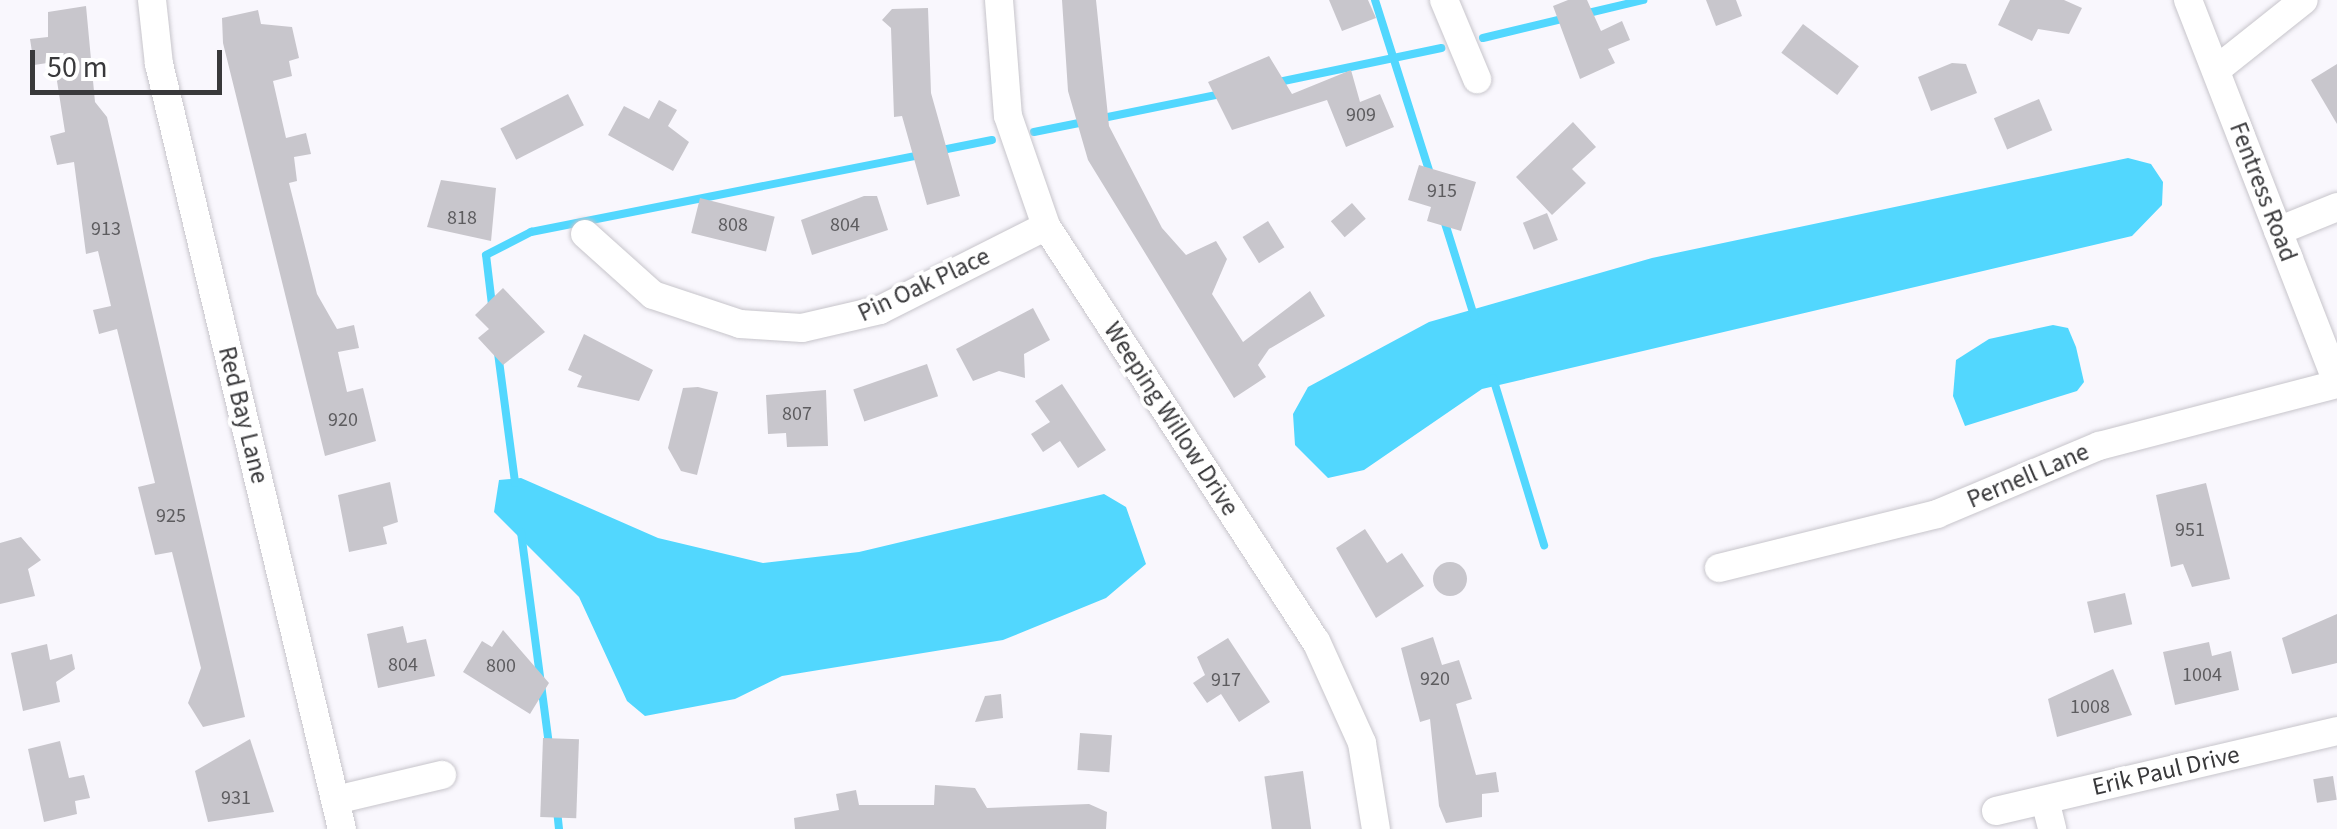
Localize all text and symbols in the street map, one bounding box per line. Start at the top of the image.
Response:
scale bar [35,30,228,92]
text: 50 m [47,46,108,89]
house number: 909 [1346,103,1376,127]
street label: Fentress Road [2223,118,2303,266]
house number: 915 [1427,179,1457,203]
house number: 818 [447,206,477,230]
house number: 808 [718,213,748,237]
house number: 804 [830,213,860,237]
house number: 913 [91,217,121,241]
street label: Pin Oak Place [853,241,995,329]
street label: Weeping Willow Drive [1097,317,1245,521]
street label: Red Bay Lane [212,343,274,487]
house number: 807 [782,402,812,426]
house number: 920 [328,408,358,432]
street label: Pernell Lane [1963,437,2093,515]
house number: 925 [156,504,186,528]
house number: 951 [2175,518,2205,542]
house number: 804 [388,653,418,677]
house number: 800 [486,654,516,678]
house number: 1004 [2182,663,2222,687]
house number: 920 [1420,667,1450,691]
house number: 917 [1211,668,1241,692]
house number: 1008 [2070,695,2110,719]
street label: Erik Paul Drive [2089,739,2243,803]
house number: 931 [221,786,251,810]

